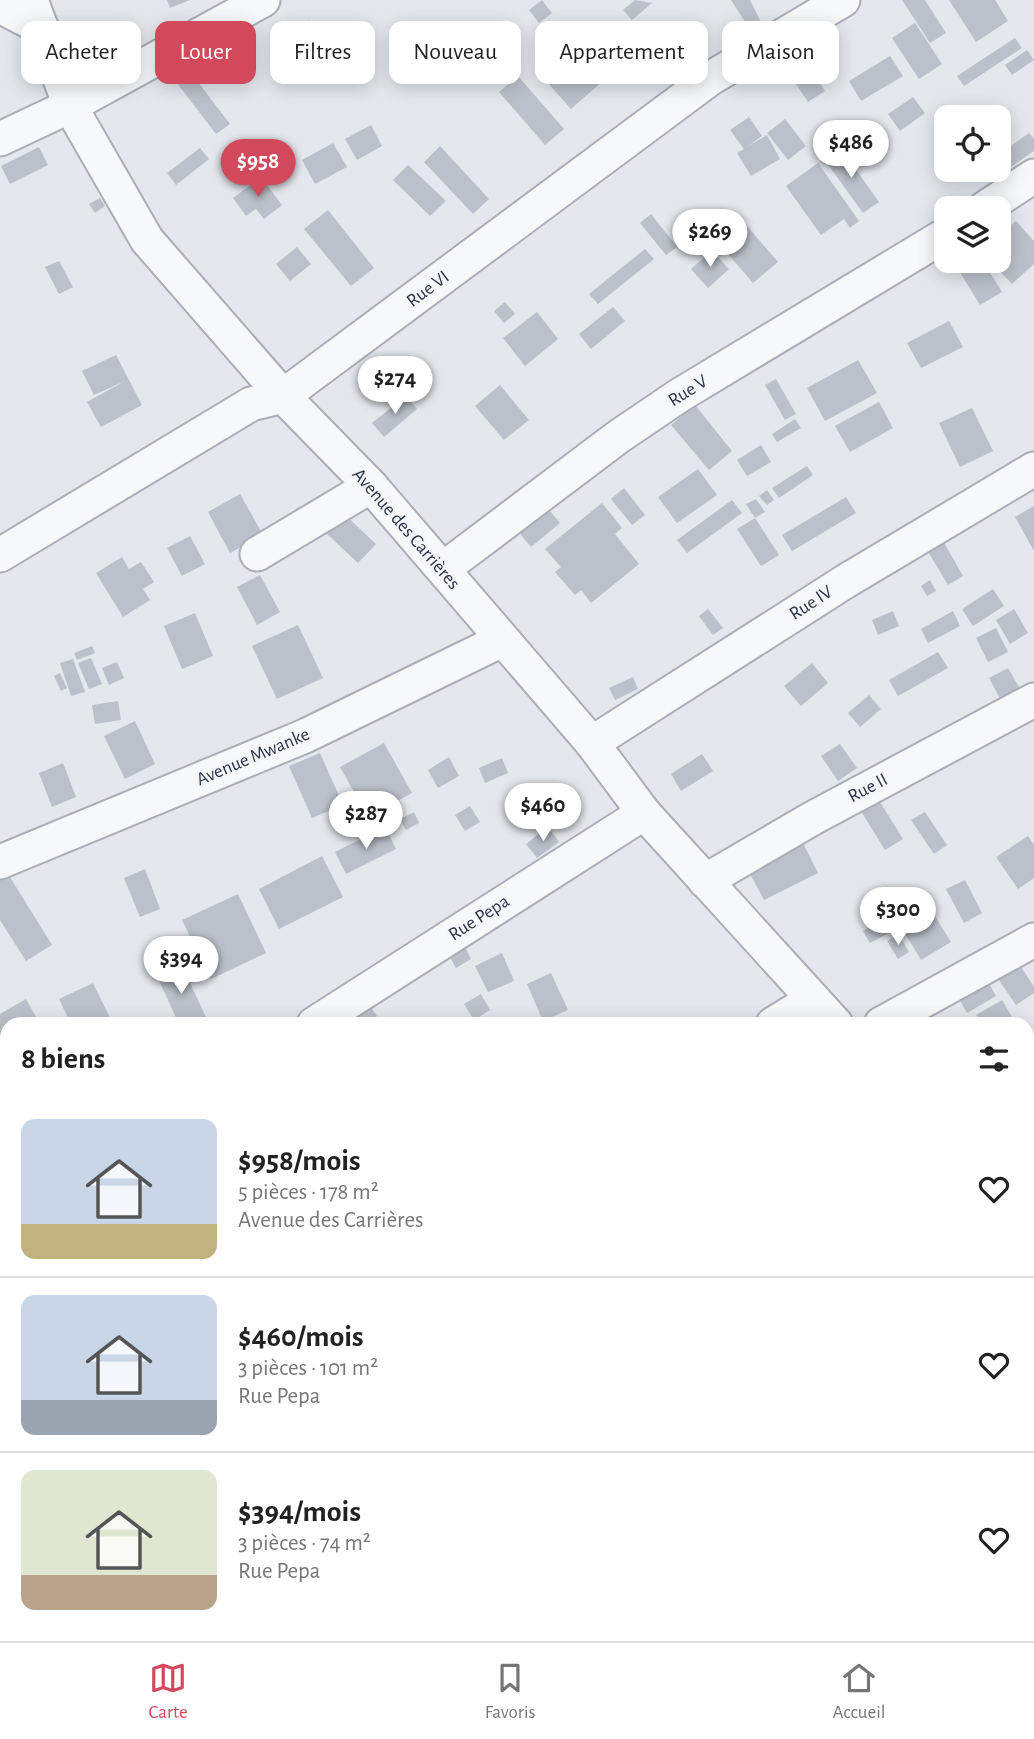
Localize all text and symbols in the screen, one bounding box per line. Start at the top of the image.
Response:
chip: Acheter [21,21,141,84]
chip: Louer [155,21,256,84]
chip: Filtres [270,21,375,84]
chip: Nouveau [389,21,521,84]
chip: Appartement [535,21,708,84]
chip: Maison [722,21,839,84]
map controls [934,105,1011,273]
button: locate [934,105,1011,182]
pin: $486 [810,120,892,180]
text: $486 [829,131,873,154]
pin: $958 [217,140,299,199]
text: $958 [237,150,279,173]
button: layers [934,196,1011,273]
pin: $269 [669,210,751,269]
text: $269 [688,220,732,243]
street label: Rue VI [403,267,453,311]
pin: $274 [354,356,436,416]
text: $274 [374,367,416,390]
street label: Rue V [665,372,711,410]
street label: Avenue des Carrières [349,465,463,593]
street label: Rue IV [786,582,836,624]
street label: Avenue Mwanke [194,725,312,789]
street label: Rue II [845,770,891,806]
pin: $460 [502,784,584,843]
pin: $287 [325,792,407,851]
text: $460 [520,794,566,817]
text: $287 [345,802,387,825]
pin: $300 [857,888,939,947]
street label: Rue Pepa [445,891,513,944]
text: $300 [876,898,920,921]
pin: $394 [140,936,222,996]
text: $394 [160,947,202,970]
icon: filters [975,1040,1013,1078]
text: 8 biens [21,1044,105,1074]
text: $958/mois [238,1146,361,1176]
icon: home [77,1147,161,1231]
icon: heart [975,1170,1013,1208]
text: 5 pièces · 178 m² [238,1181,379,1204]
text: Avenue des Carrières [238,1209,424,1232]
text: $460/mois [238,1322,364,1352]
icon: home [77,1323,161,1407]
icon: heart [975,1346,1013,1384]
text: 3 pièces · 101 m² [238,1357,378,1380]
text: Rue Pepa [238,1385,320,1408]
text: $394/mois [238,1497,361,1527]
icon: home [77,1498,161,1582]
icon: heart [975,1521,1013,1559]
text: 3 pièces · 74 m² [238,1532,371,1555]
text: Rue Pepa [238,1560,320,1583]
tab: Carte [148,1659,188,1724]
tab: Favoris [485,1659,536,1724]
tab: Accueil [833,1659,886,1724]

